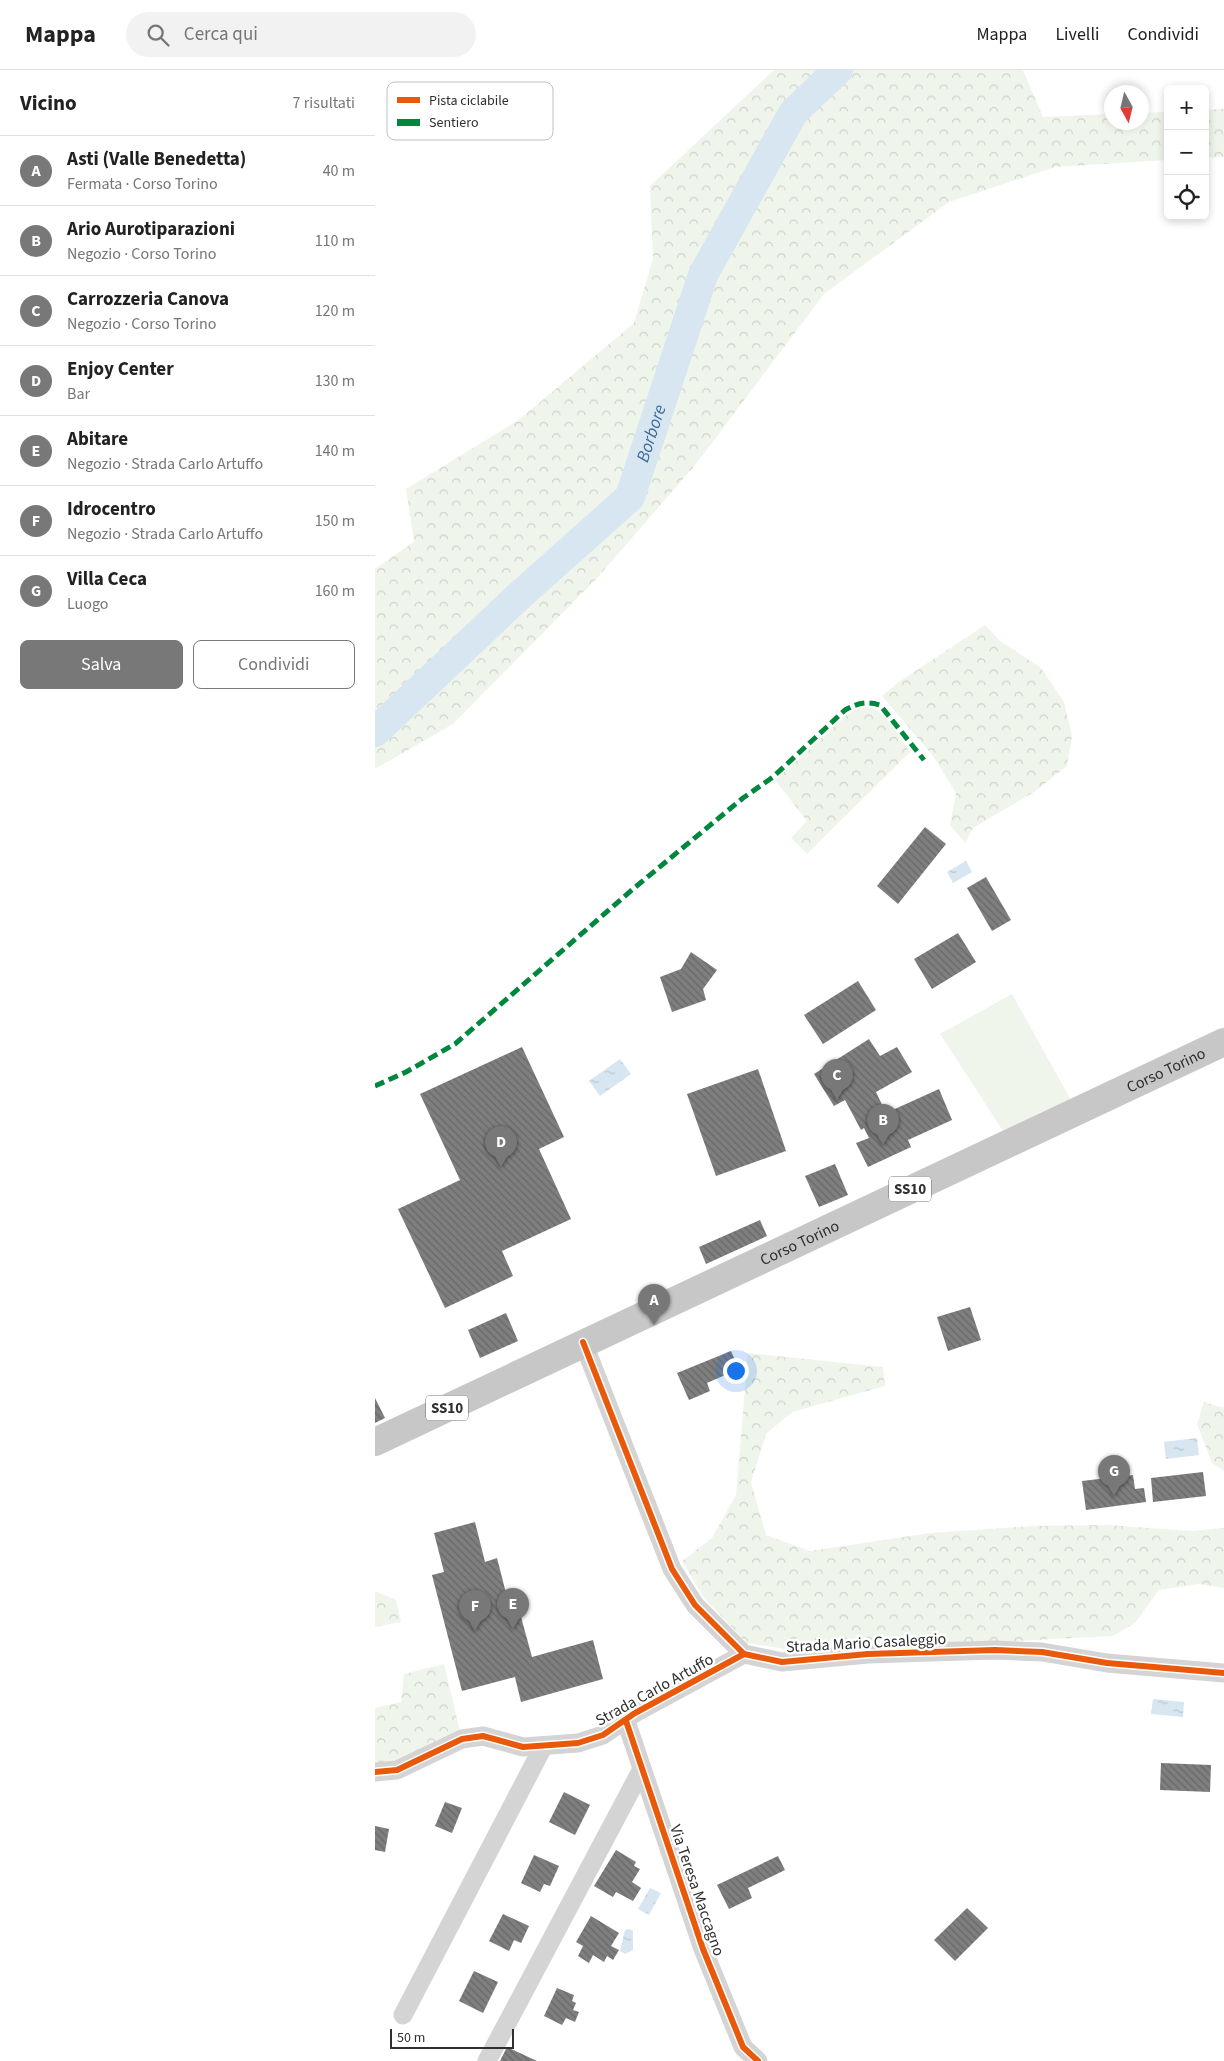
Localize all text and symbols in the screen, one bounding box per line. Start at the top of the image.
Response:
search box [126,12,476,57]
text: Mappa [25,17,96,52]
icon: search [144,21,172,49]
text: Cerca qui [184,21,258,48]
text: Mappa [976,22,1027,47]
text: Livelli [1055,22,1099,47]
text: Condividi [1127,22,1199,47]
legend [387,82,553,140]
north arrow [1104,85,1149,130]
map controls [1164,85,1209,220]
button: + [1164,85,1209,130]
text: Vicino [20,88,77,118]
text: Pista ciclabile [429,91,509,111]
text: 7 risultati [293,92,355,114]
text: Sentiero [429,113,479,133]
button: − [1164,130,1209,175]
text: Asti (Valle Benedetta) [67,146,246,173]
text: A [31,160,41,182]
text: 40 m [323,160,355,182]
text: Fermata · Corso Torino [67,173,218,195]
button: locate [1164,175,1209,220]
text: Ario Aurotiparazioni [67,216,235,243]
text: B [31,230,41,252]
text: 110 m [315,230,355,252]
text: Negozio · Corso Torino [67,243,216,265]
text: Carrozzeria Canova [67,286,229,313]
text: C [31,300,41,322]
text: 120 m [315,300,355,322]
text: Negozio · Corso Torino [67,313,216,335]
text: Enjoy Center [67,356,174,383]
text: D [31,370,41,392]
text: 130 m [315,370,355,392]
text: Bar [67,383,90,405]
water label: Borbore [630,401,673,465]
text: Abitare [67,426,128,453]
text: E [32,440,40,462]
text: 140 m [315,440,355,462]
text: Negozio · Strada Carlo Artuffo [67,453,263,475]
text: Idrocentro [67,496,156,523]
text: F [32,510,40,532]
text: 150 m [315,510,355,532]
text: Negozio · Strada Carlo Artuffo [67,523,263,545]
text: Villa Ceca [67,566,147,593]
text: G [31,580,41,602]
text: 160 m [315,580,355,602]
text: Luogo [67,593,109,615]
button: Salva [20,640,183,689]
button: Condividi [193,640,355,689]
street label: Corso Torino [1123,1042,1209,1098]
pin: C [821,1059,853,1100]
pin: B [867,1104,899,1145]
pin: D [485,1126,517,1167]
road number: SS10 [889,1176,931,1202]
street label: Corso Torino [757,1215,843,1271]
pin: A [638,1284,670,1325]
your location [723,1358,749,1384]
road number: SS10 [426,1396,468,1420]
pin: G [1098,1455,1130,1496]
pin: E [497,1588,529,1629]
pin: F [459,1590,491,1631]
street label: Strada Mario Casaleggio [785,1628,947,1658]
street label: Strada Carlo Artuffo [592,1648,717,1731]
street label: Via Teresa Maccagno [664,1822,730,1959]
scale bar [390,2026,514,2049]
text: 50 m [397,2028,425,2048]

